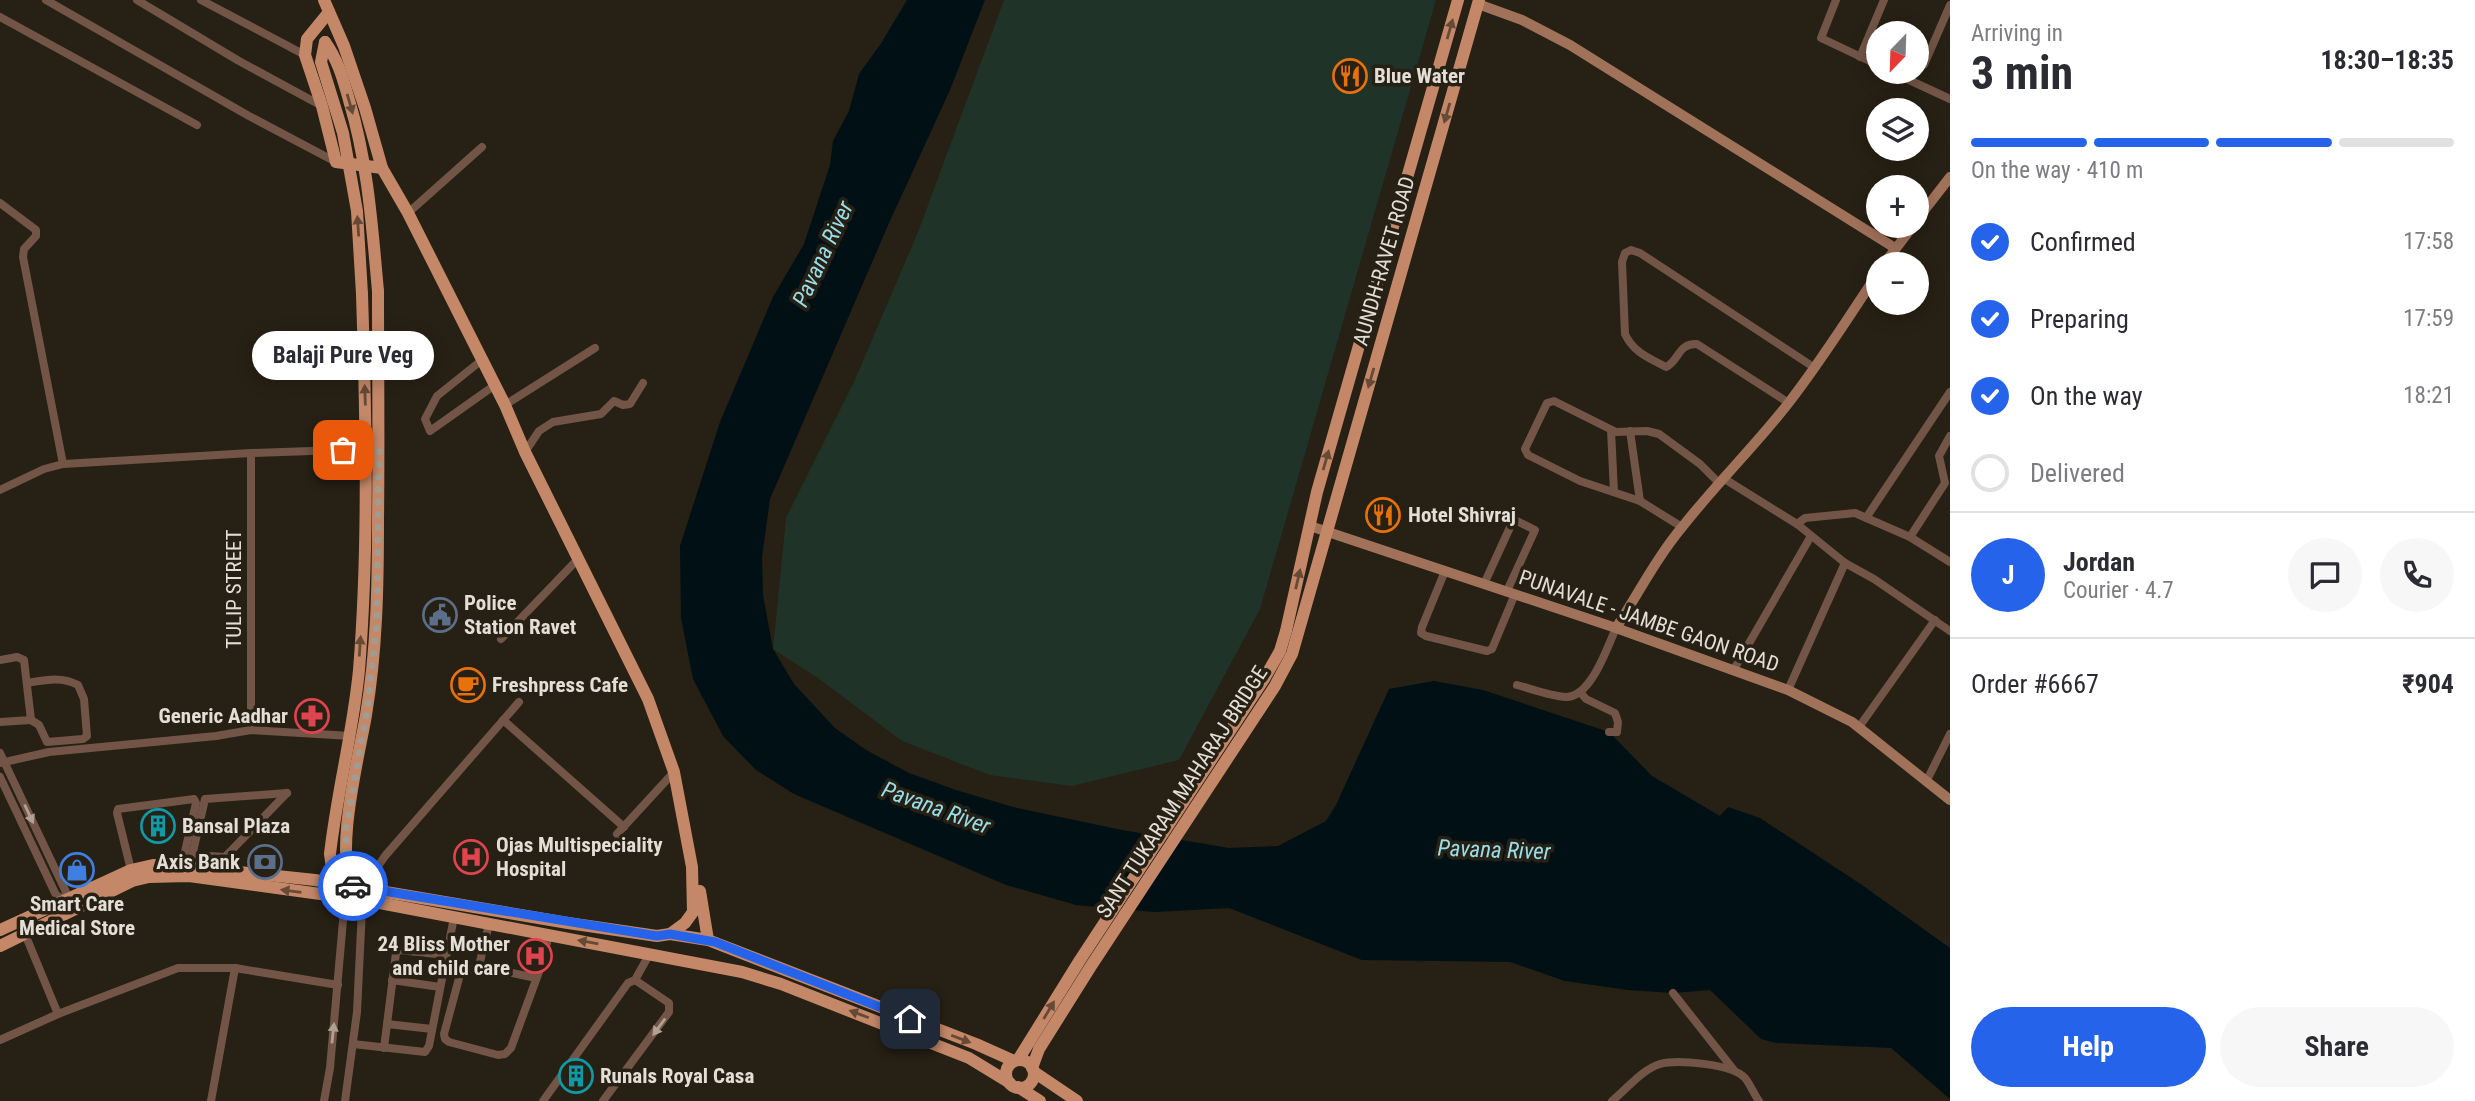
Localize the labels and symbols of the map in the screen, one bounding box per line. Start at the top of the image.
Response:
one-way arrow [1445,19,1455,40]
north arrow [1866,21,1928,84]
restaurant icon: Blue Water [1331,57,1369,95]
place label: Blue Water [1374,64,1465,88]
one-way arrow [346,94,356,115]
one-way arrow [1441,102,1452,124]
street label: AUNDH-RAVET ROAD [1348,174,1420,348]
water label: Pavana River [787,196,860,311]
one-way arrow [352,214,363,236]
callout: Balaji Pure Veg [252,331,434,380]
one-way arrow [1365,368,1375,389]
one-way arrow [359,383,370,405]
pin [313,420,373,480]
one-way arrow [1321,449,1332,471]
restaurant icon: Hotel Shivraj [1364,496,1402,534]
place label: Hotel Shivraj [1408,503,1516,527]
street label: TULIP STREET [222,529,246,649]
street label: PUNAVALE - JAMBE GAON ROAD [1516,565,1782,677]
one-way arrow [1293,568,1304,590]
place label: Police Station Ravet [464,591,576,639]
public building icon: Police Station Ravet [421,596,459,634]
one-way arrow [355,635,366,657]
street label: SANT TUKARAM MAHARAJ BRIDGE [1092,662,1272,922]
cafe icon: Freshpress Cafe [449,666,487,704]
place label: Freshpress Cafe [492,673,628,697]
pharmacy icon: Generic Aadhar [293,697,331,735]
place label: Generic Aadhar [159,704,288,728]
water label: Pavana River [878,776,995,840]
one-way arrow [23,804,35,824]
building icon: Bansal Plaza [139,807,177,845]
place label: Bansal Plaza [182,814,290,838]
place label: Ojas Multispeciality Hospital [496,833,663,881]
water label: Pavana River [1437,835,1552,866]
hospital icon: Ojas Multispeciality Hospital [452,838,490,876]
bank icon: Axis Bank [246,843,284,881]
place label: Axis Bank [156,850,241,874]
shop icon: Smart Care Medical Store [58,851,96,889]
courier [318,851,388,921]
one-way arrow [280,885,302,896]
place label: Smart Care Medical Store [19,892,135,940]
place label: 24 Bliss Mother and child care [378,932,510,980]
one-way arrow [577,936,599,947]
hospital icon: 24 Bliss Mother and child care [516,937,554,975]
pin [880,989,940,1049]
one-way arrow [1043,1000,1056,1019]
one-way arrow [849,1009,870,1020]
one-way arrow [652,1017,666,1036]
one-way arrow [328,1022,339,1044]
one-way arrow [951,1033,972,1044]
building icon: Runals Royal Casa [557,1057,595,1095]
place label: Runals Royal Casa [600,1064,754,1088]

